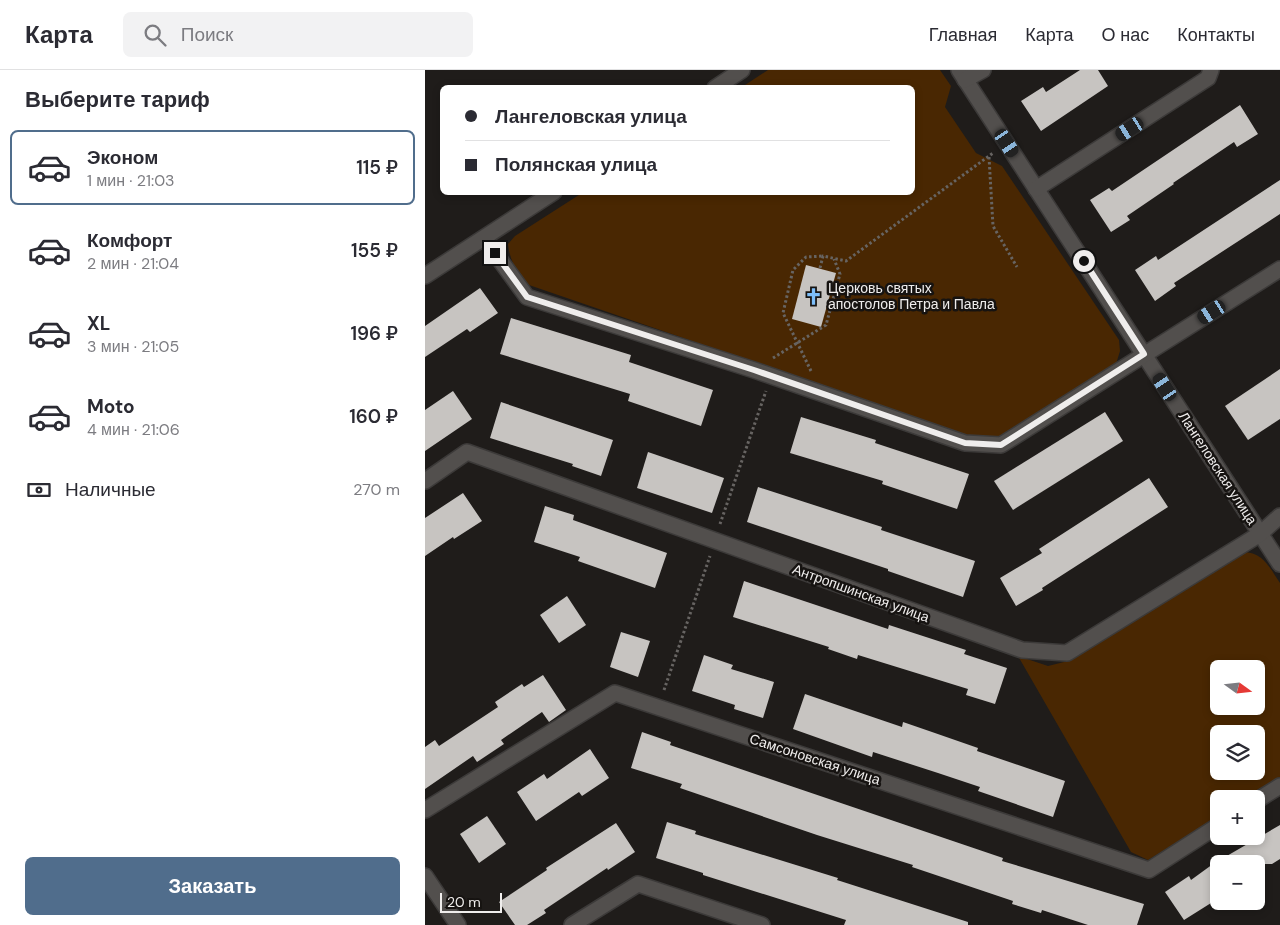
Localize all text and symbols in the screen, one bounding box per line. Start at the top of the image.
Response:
search box [123,12,473,57]
text: Карта [25,19,93,50]
icon: search [141,21,169,49]
text: Поиск [181,22,233,47]
text: Главная [929,23,997,47]
text: Карта [1025,23,1074,47]
text: О нас [1102,23,1149,47]
text: Контакты [1177,23,1255,47]
text: Выберите тариф [25,85,210,114]
text: Лангеловская улица [495,104,687,129]
car [1113,115,1146,143]
car [992,126,1021,160]
icon: car [27,145,72,190]
text: Эконом [87,145,158,170]
text: Полянская улица [495,152,657,177]
text: 115 ₽ [356,155,398,180]
text: 1 мин · 21:03 [87,170,175,191]
icon: car [27,228,72,273]
text: Комфорт [87,228,172,253]
text: 155 ₽ [351,238,398,263]
route end [484,242,506,264]
route start [1073,250,1095,272]
text: 2 мин · 21:04 [87,253,179,274]
place label: Церковь святых апостолов Петра и Павла [828,279,995,313]
church icon: Церковь святых апостолов Петра и Павла [804,286,824,306]
car [1195,298,1228,326]
icon: car [27,311,72,356]
text: XL [87,311,110,336]
text: 196 ₽ [350,321,398,346]
text: 3 мин · 21:05 [87,336,179,357]
car [1150,370,1179,404]
icon: car [27,394,72,439]
text: Moto [87,394,135,419]
text: 160 ₽ [349,404,398,429]
street label: Лангеловская улица [1175,408,1261,528]
text: 4 мин · 21:06 [87,419,180,440]
icon: cash [25,476,53,504]
text: Наличные [65,477,156,502]
text: 270 m [353,479,400,500]
street label: Антропшинская улица [790,560,932,626]
north arrow [1210,660,1265,715]
map controls [1210,660,1265,910]
button: layers [1210,725,1265,780]
street label: Самсоновская улица [747,729,883,789]
button: + [1210,790,1265,845]
button: − [1210,855,1265,910]
button: Заказать [25,857,400,915]
scale bar [440,890,503,913]
text: 20 m [447,893,481,911]

